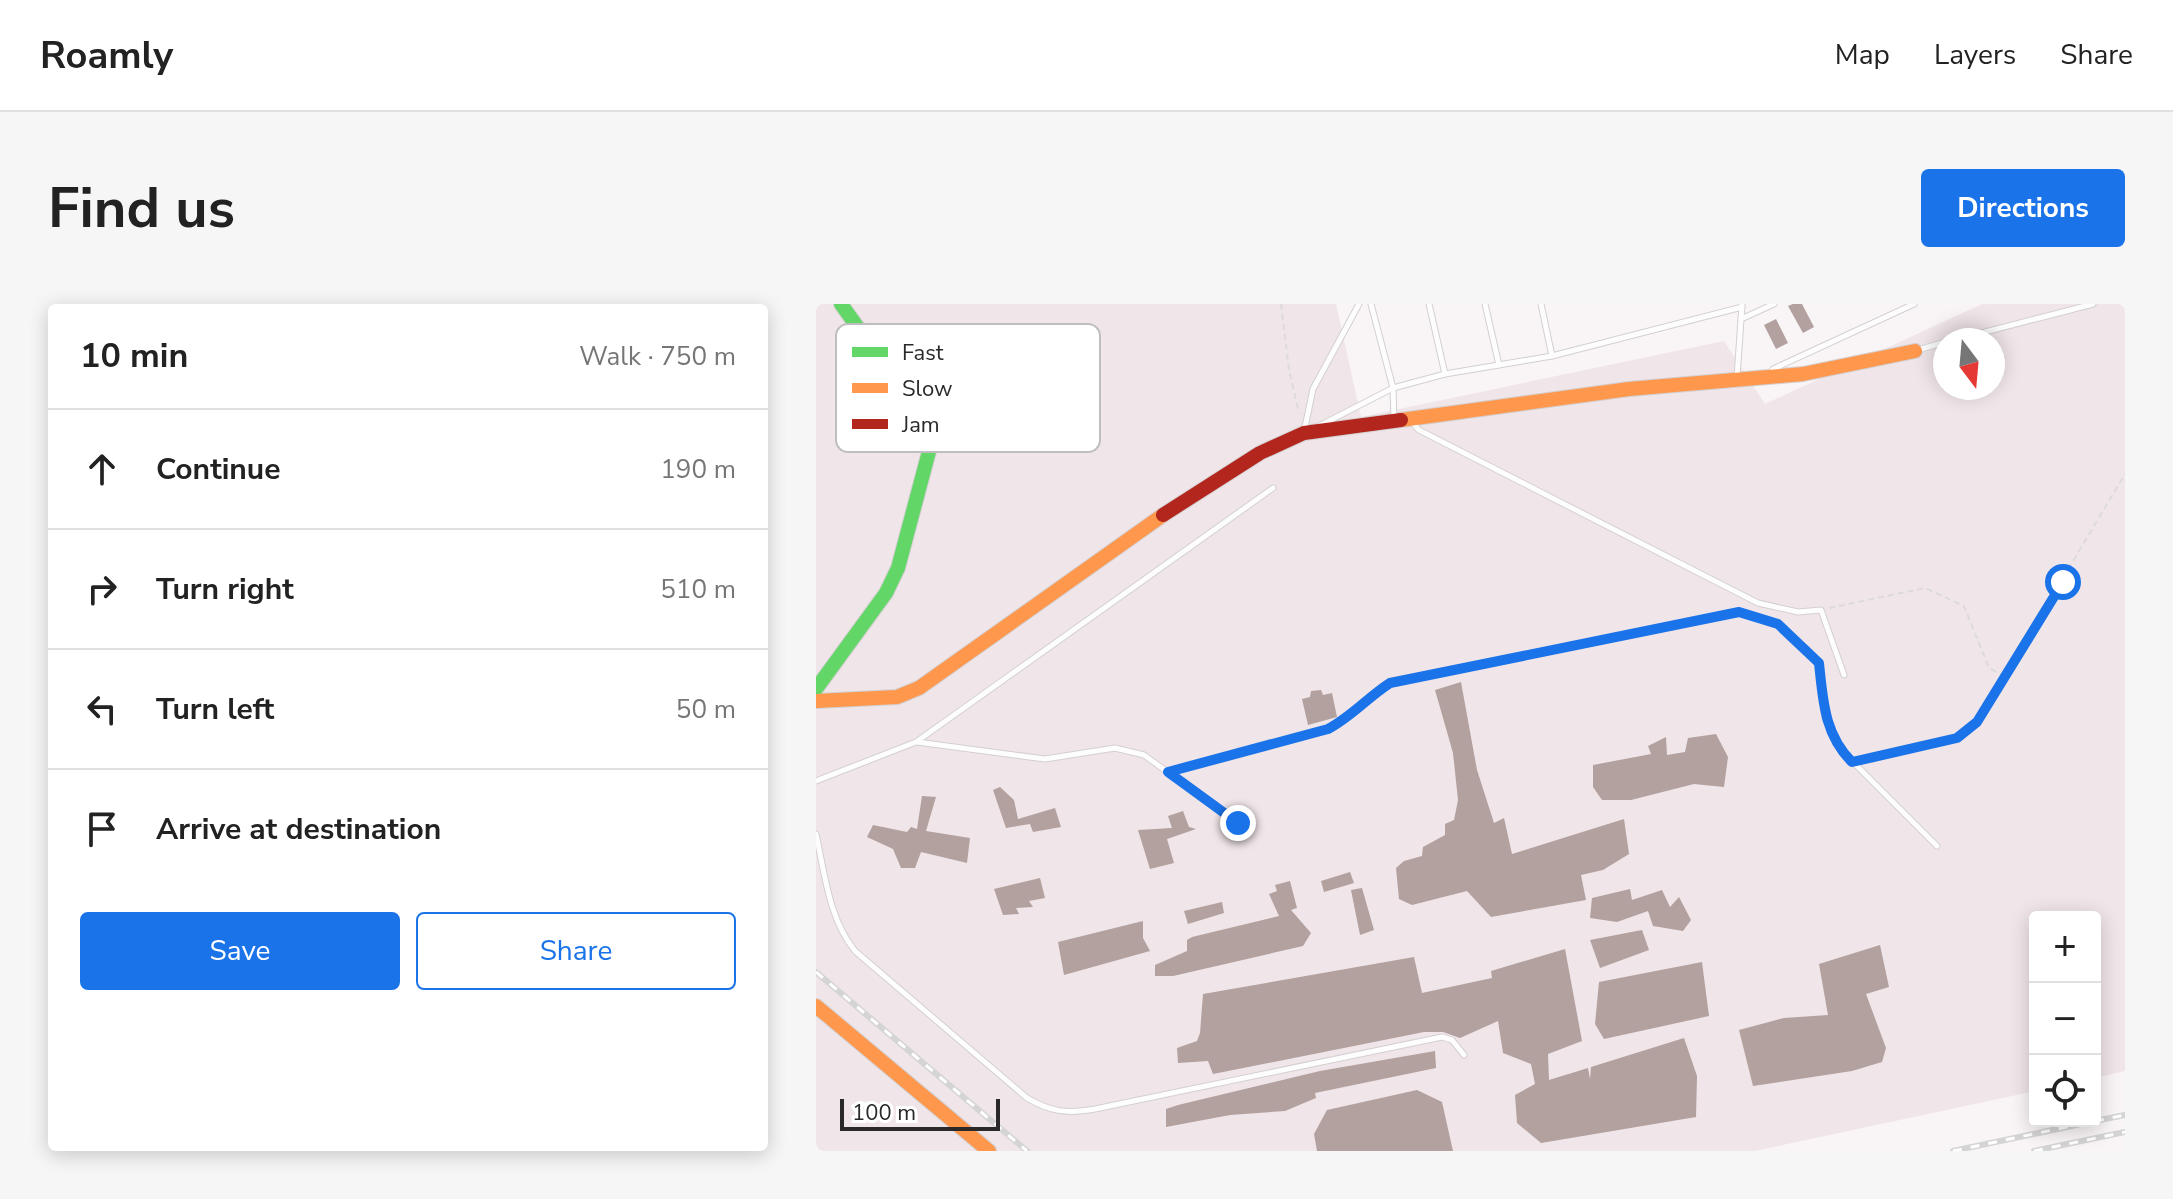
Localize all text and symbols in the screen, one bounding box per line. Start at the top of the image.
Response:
text: Roamly [40,30,173,81]
text: Map [1835,36,1890,74]
text: Layers [1934,36,2016,74]
text: Share [2060,36,2133,74]
button: Directions [1921,169,2125,247]
text: Find us [48,170,235,247]
legend [836,324,1100,452]
north arrow [1933,328,2005,400]
text: 10 min [80,333,188,379]
text: Fast [902,338,944,368]
text: Walk · 750 m [579,339,736,374]
text: Slow [902,374,953,404]
text: Jam [901,410,940,440]
icon: ahead [80,447,124,491]
text: Continue [156,449,281,490]
text: 190 m [660,452,736,487]
route start [2045,564,2081,600]
icon: right [80,567,124,611]
text: Turn right [156,569,294,610]
text: 510 m [660,572,736,607]
icon: left [80,687,124,731]
text: Turn left [156,689,274,730]
text: 50 m [676,692,736,727]
route end [1220,805,1256,841]
icon: arrive [80,807,124,851]
text: Arrive at destination [156,809,441,850]
map controls [2029,911,2101,1127]
button: + [2029,911,2101,983]
button: Save [80,912,400,990]
button: Share [416,912,736,990]
button: − [2029,983,2101,1055]
button: locate [2029,1055,2101,1127]
scale bar [840,1095,1000,1131]
text: 100 m [852,1098,916,1128]

